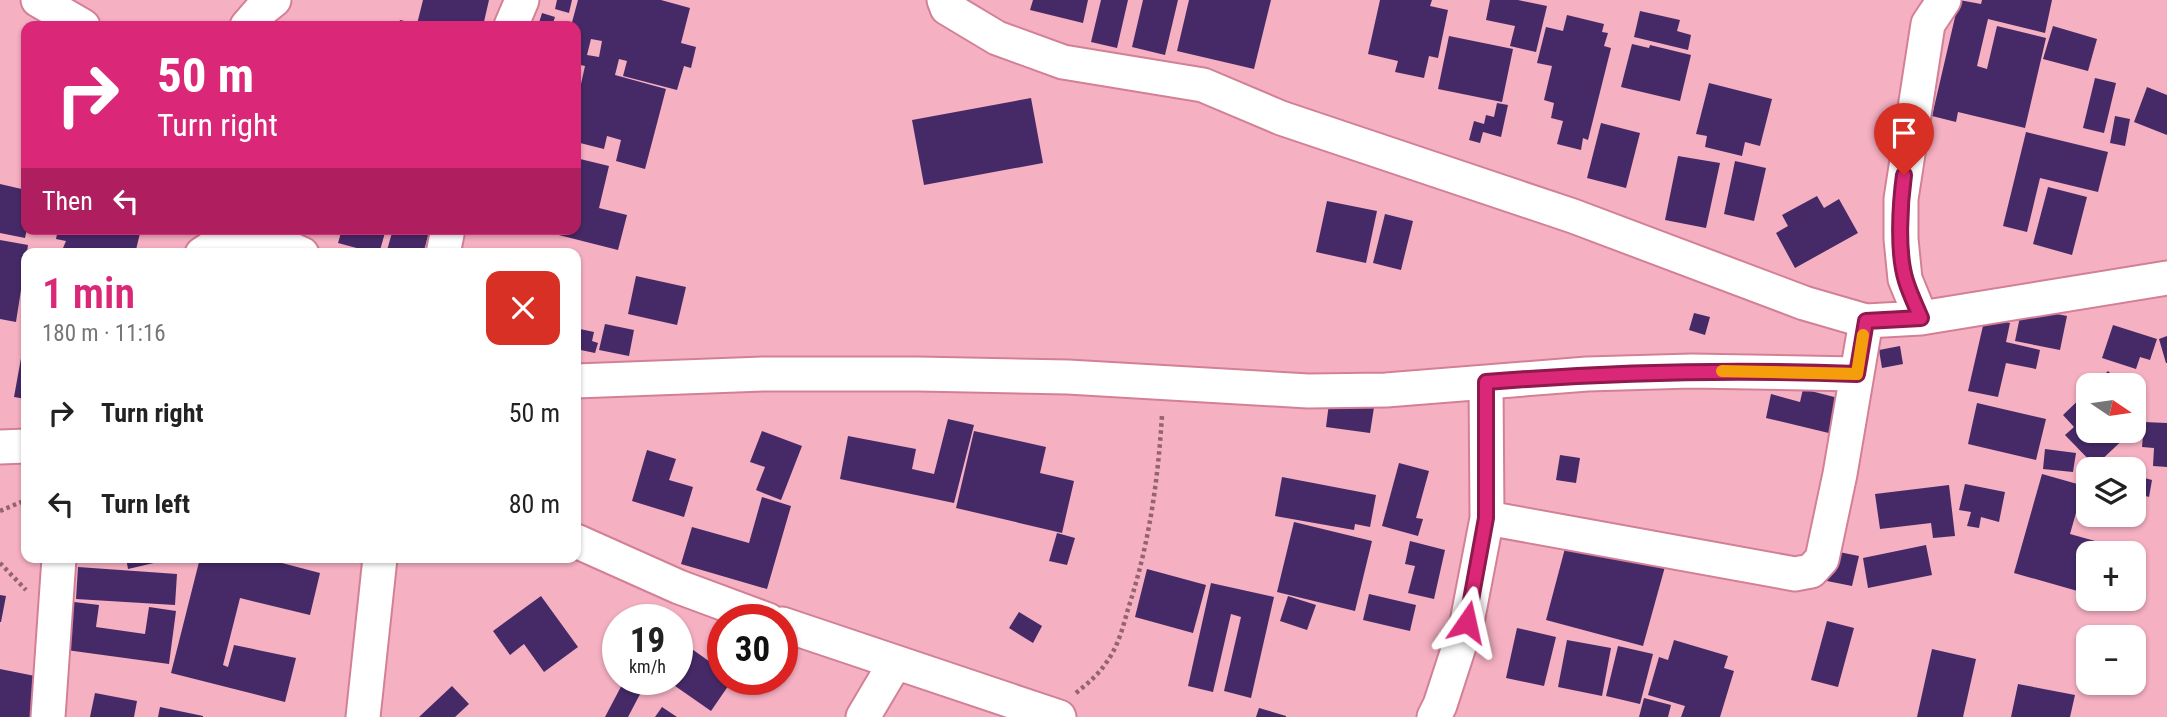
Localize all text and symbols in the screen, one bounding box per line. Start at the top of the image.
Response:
text: 50 m [157,47,254,104]
icon: right [42,49,133,140]
pin [1874,103,1934,175]
text: Turn right [157,106,278,144]
icon: arrive [1885,114,1923,152]
icon: left [107,182,145,220]
text: Then [42,186,93,216]
text: 1 min [42,269,135,318]
button: close [486,271,560,345]
text: 180 m · 11:16 [42,320,166,347]
north arrow [2076,373,2146,443]
map controls [2076,373,2146,695]
icon: right [42,394,80,432]
text: Turn right [101,398,203,428]
text: 50 m [509,398,560,428]
button: layers [2076,457,2146,527]
icon: left [42,485,80,523]
text: Turn left [101,489,190,519]
text: 80 m [509,489,560,519]
button: + [2076,541,2146,611]
position arrow [1430,585,1504,659]
speed limit sign: 30 [707,604,798,695]
text: 19 [630,620,665,661]
button: − [2076,625,2146,695]
text: km/h [629,656,666,677]

